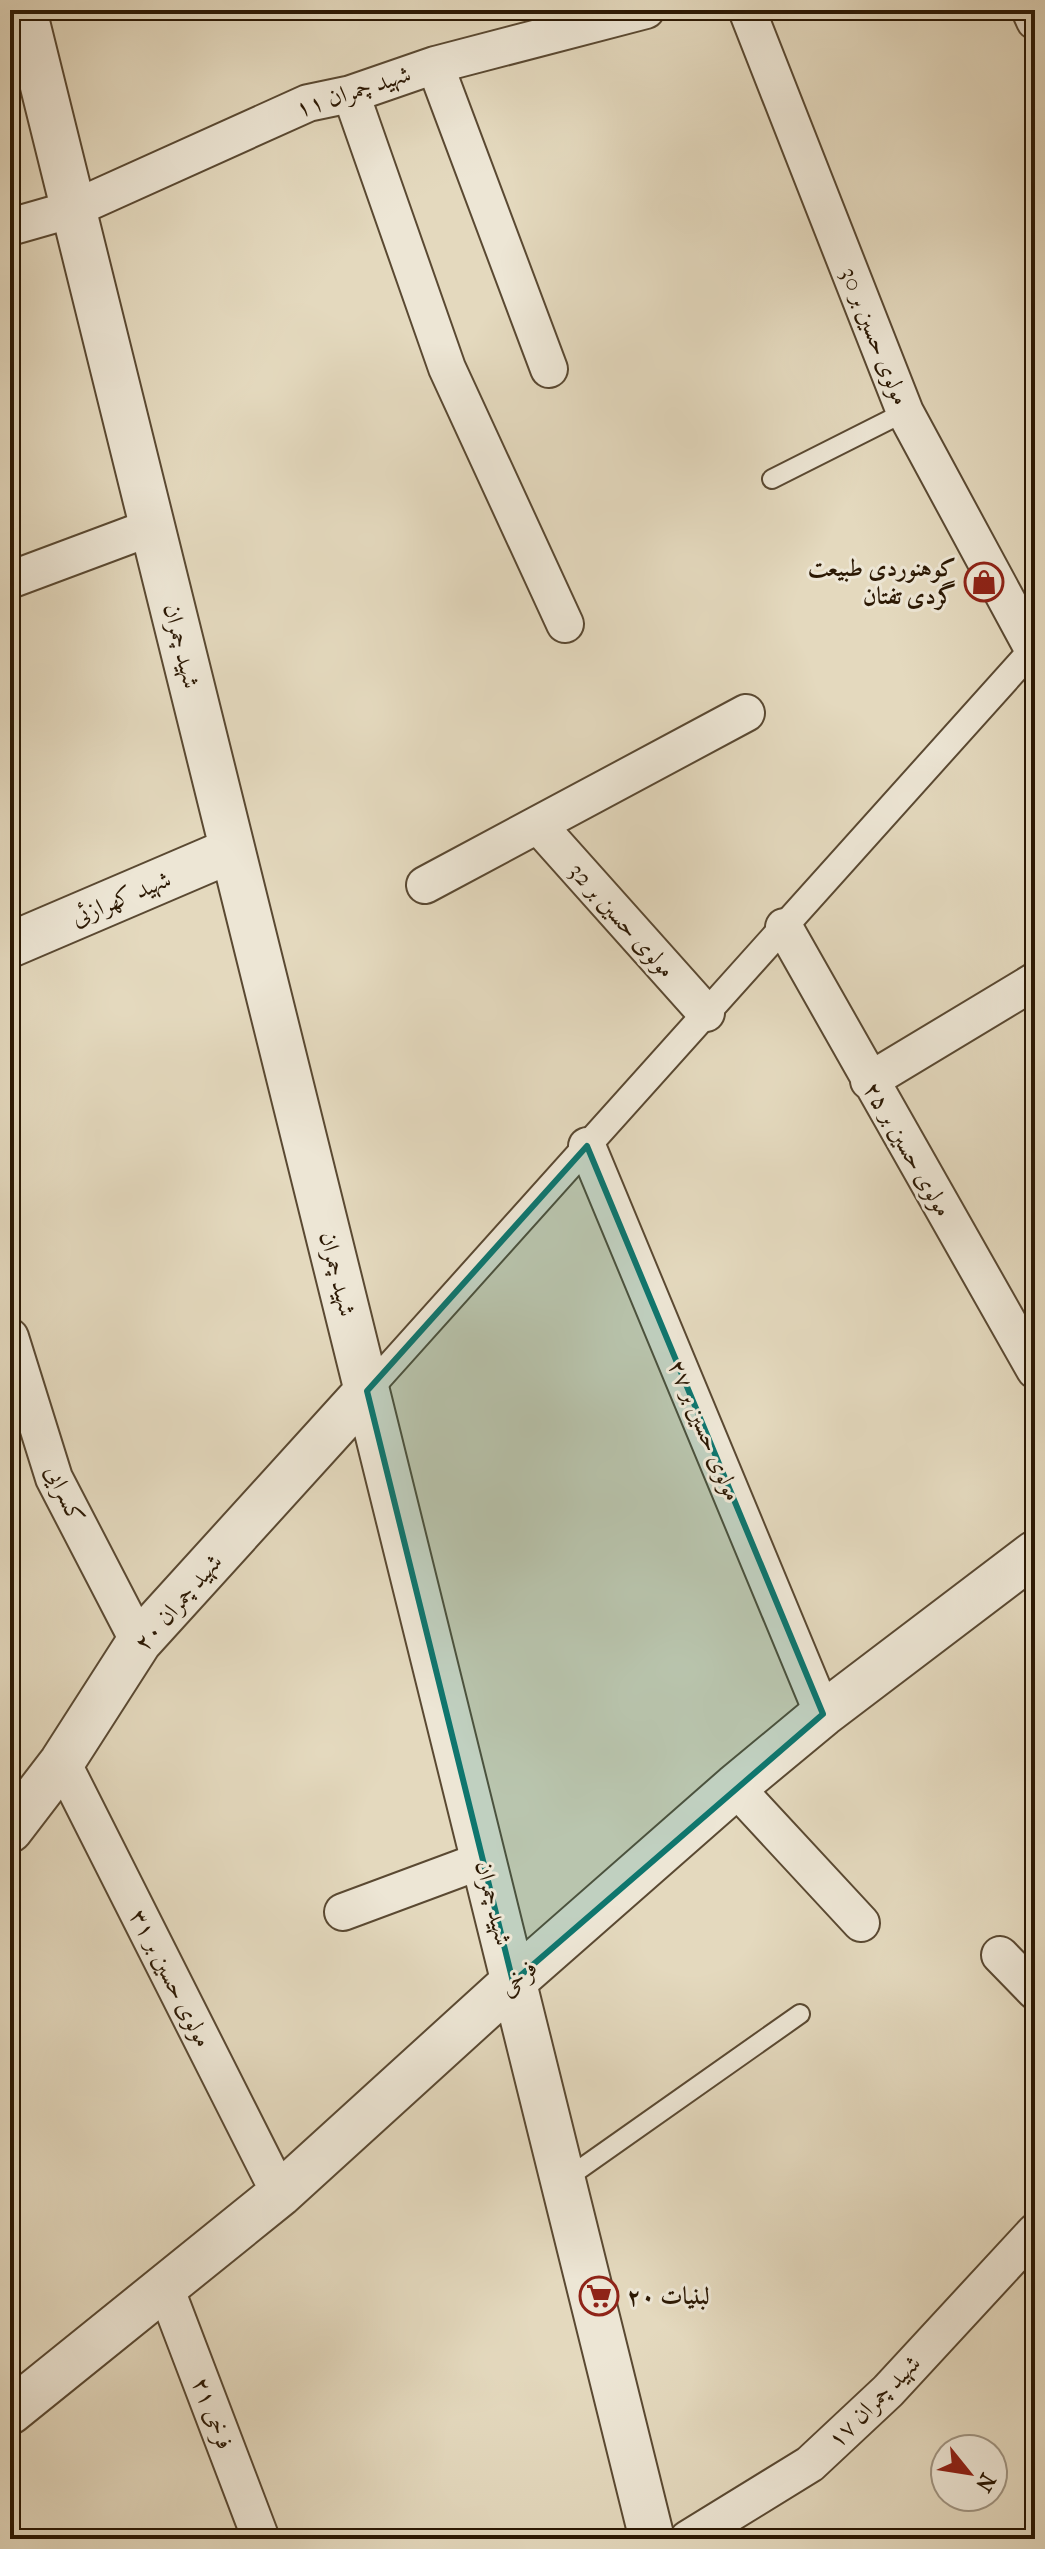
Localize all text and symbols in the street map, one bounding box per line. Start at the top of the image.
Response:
street label: شهید چمران ۱۱ [292,59,414,124]
street label: مولوی حسین بر 30 [834,263,915,409]
place label: کوهنوردی طبیعت گردی تفتان [808,554,956,611]
shop icon: کوهنوردی طبیعت گردی تفتان [963,561,1005,603]
street label: شهید چمران [157,601,206,691]
street label: مولوی حسین بر 32 [562,857,681,984]
street label: شهید کهرازئی [67,865,175,932]
street label: مولوی حسین بر ۲۵ [857,1077,958,1222]
street label: شهید چمران [313,1229,362,1319]
street label: مولوی حسین بر ۲۷ [662,1355,747,1505]
street label: کسرایی [38,1460,91,1528]
street label: شهید چمران ۲۰ [128,1548,229,1657]
street label: شهید چمران [469,1858,518,1948]
street label: مولوی حسین بر ۳۱ [123,1904,218,2052]
street label: فرخی [493,1954,543,2003]
supermarket icon: لبنیات ۲۰ [578,2275,620,2317]
place label: لبنیات ۲۰ [627,2282,710,2310]
street label: شهید چمران ۱۷ [822,2349,927,2454]
street label: فرخی ۲۱ [186,2373,239,2453]
north arrow [929,2433,1009,2513]
text: N [970,2469,1001,2496]

